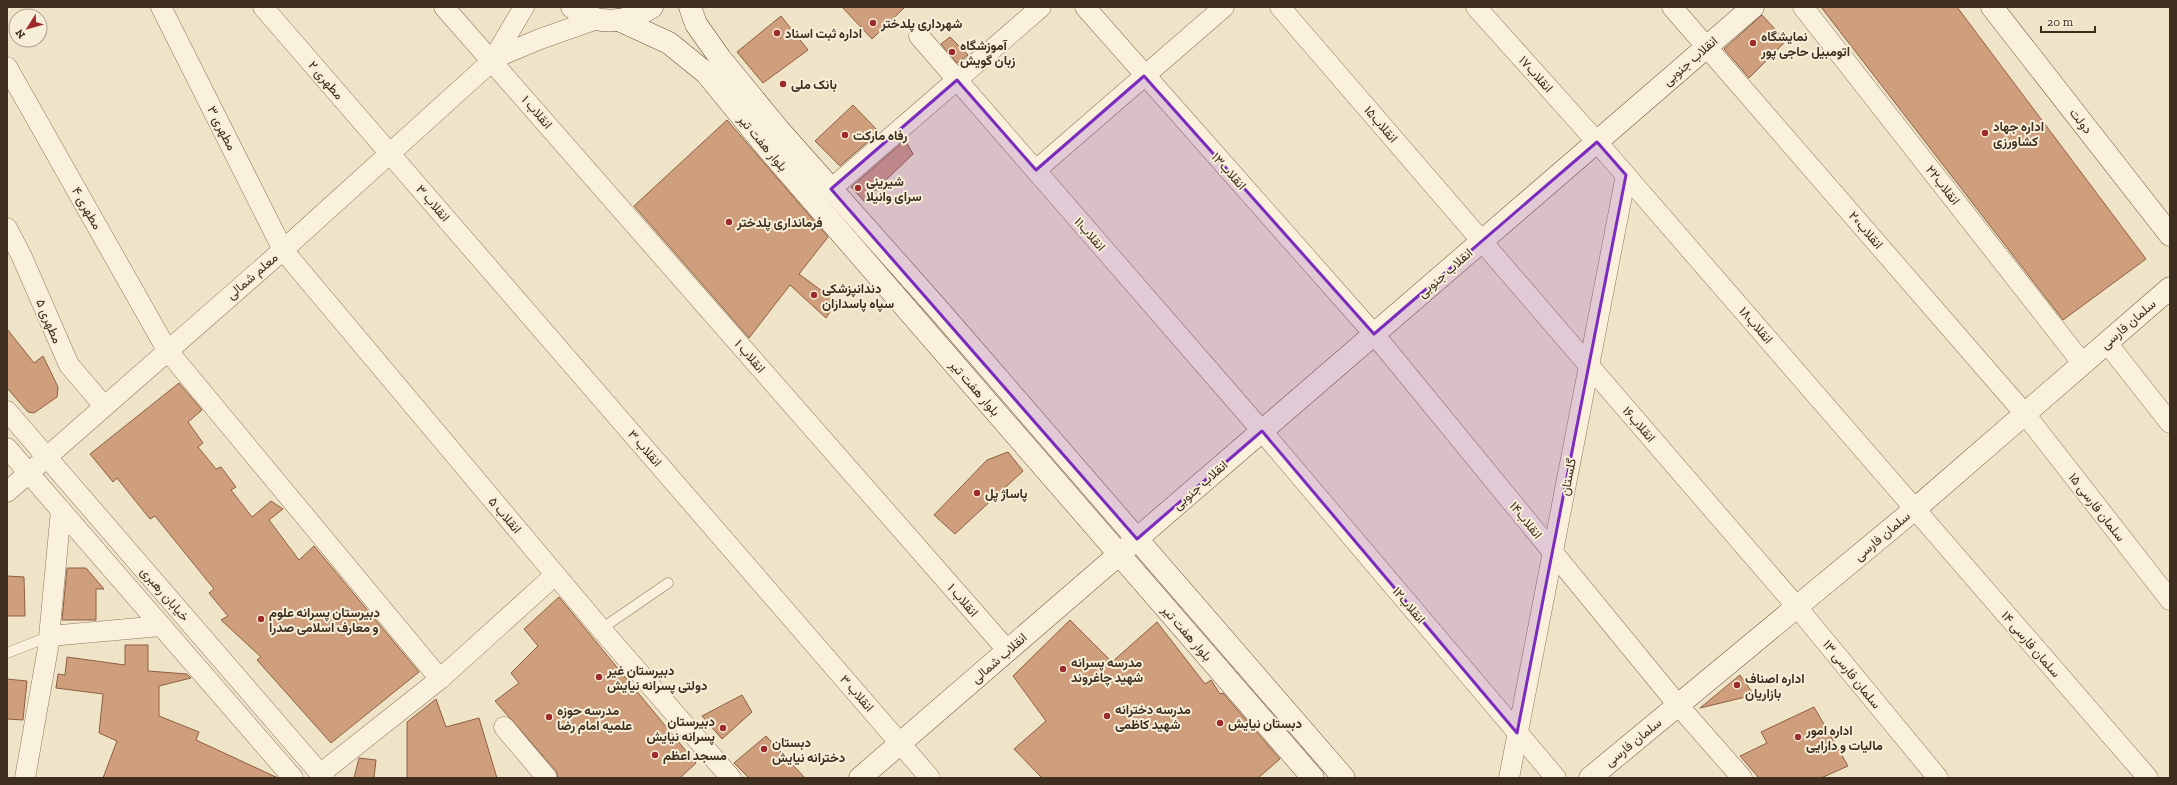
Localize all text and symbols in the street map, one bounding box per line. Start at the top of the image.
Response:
north arrow [8,8,48,48]
scale bar [2041,8,2095,34]
text: 20 m [2047,15,2074,29]
place label: شهرداری پلدختر [880,16,962,33]
marker: شهرداری پلدختر [868,18,878,28]
text: N [12,26,28,41]
place label: اداره ثبت اسناد [785,26,862,42]
marker: اداره ثبت اسناد [772,28,782,38]
place label: نمایشگاه اتومبیل حاجی پور [1760,29,1850,61]
street label: انقلاب جنوبی [1660,33,1721,90]
place label: آموزشگاه زبان گویش [960,38,1016,69]
marker: نمایشگاه اتومبیل حاجی پور [1748,38,1758,48]
marker: آموزشگاه زبان گویش [947,47,957,57]
street label: انقلاب۱۷ [1516,53,1556,95]
street label: مطهری ۲ [304,58,347,103]
place label: بانک ملی [791,77,837,92]
marker: بانک ملی [778,79,788,89]
street label: انقلاب ۱ [519,92,555,132]
street label: مطهری ۳ [204,103,240,153]
street label: انقلاب۱۵ [1361,103,1401,145]
street label: دولت [2066,105,2095,137]
street label: بلوار هفت تیر [734,111,791,175]
place label: اداره جهاد کشاورزی [1993,119,2044,150]
place label: رفاه مارکت [853,128,908,144]
marker: اداره جهاد کشاورزی [1980,128,1990,138]
marker: رفاه مارکت [840,130,850,140]
street label: انقلاب۱۳ [1208,149,1250,193]
street label: انقلاب۲۲ [1923,162,1963,208]
place label: شیرینی سرای وانیلا [866,174,922,205]
street label: انقلاب ۳ [413,182,453,224]
marker: شیرینی سرای وانیلا [853,183,863,193]
street label: مطهری ۴ [68,184,105,233]
street label: انقلاب۲۰ [1846,208,1886,252]
street label: انقلاب۱۱ [1071,214,1109,254]
place label: فرمانداری پلدختر [736,215,823,232]
marker: فرمانداری پلدختر [724,217,734,227]
street label: انقلاب جنوبی [1415,245,1476,302]
street label: معلم شمالی [223,250,281,303]
place label: دندانپزشکی سپاه پاسداران [822,281,894,313]
marker: دندانپزشکی سپاه پاسداران [809,290,819,300]
street label: مطهری ۵ [32,296,65,346]
street label: سلمان فارسی [2097,296,2159,353]
street label: انقلاب۱۸ [1736,304,1776,346]
street label: انقلاب ۱ [732,336,768,376]
street label: بلوار هفت تیر [945,356,1003,420]
street label: انقلاب۱۶ [1619,403,1659,445]
street label: انقلاب ۳ [625,427,665,469]
street label: انقلاب جنوبی [1170,457,1231,514]
street label: گلستان [1557,457,1580,497]
street label: سلمان فارسی ۱۵ [2065,470,2128,545]
place label: پاساژ پل [985,486,1027,503]
marker: پاساژ پل [972,488,982,498]
street label: انقلاب ۵ [485,494,525,536]
street label: انقلاب۱۴ [1506,498,1546,542]
street label: سلمان فارسی [1851,508,1914,565]
street label: خیابان رهبری [137,564,193,625]
street label: انقلاب ۱ [945,580,981,620]
street label: انقلاب۱۲ [1389,584,1429,626]
street label: بلوار هفت تیر [1157,601,1215,665]
place label: دبیرستان پسرانه علوم و معارف اسلامی صدرا [269,605,380,636]
street label: سلمان فارسی ۱۴ [1997,608,2064,681]
marker: دبیرستان پسرانه علوم و معارف اسلامی صدرا [256,614,266,624]
street label: انقلاب شمالی [968,630,1030,687]
street label: سلمان فارسی ۱۳ [1819,637,1884,712]
place label: مدرسه پسرانه شهید چاغروند [1071,655,1143,687]
place label: دبیرستان غیر دولتی پسرانه نیایش [606,663,708,695]
marker: مدرسه پسرانه شهید چاغروند [1058,664,1068,674]
place label: اداره اصناف بازاریان [1745,671,1805,702]
marker: دبیرستان غیر دولتی پسرانه نیایش [594,672,604,682]
street label: انقلاب ۳ [837,672,877,714]
marker: اداره اصناف بازاریان [1732,680,1742,690]
place label: مدرسه دخترانه شهید کاظمی [1115,702,1191,733]
place label: مدرسه حوزه علمیه امام رضا [557,703,632,734]
marker: مدرسه دخترانه شهید کاظمی [1102,711,1112,721]
marker: مدرسه حوزه علمیه امام رضا [544,712,554,722]
place label: دبیرستان پسرانه نیایش [647,714,715,746]
street label: سلمان فارسی [1602,715,1665,770]
place label: دبستان نیایش [1228,716,1302,731]
marker: دبستان نیایش [1215,718,1225,728]
marker: دبیرستان پسرانه نیایش [718,723,728,733]
place label: اداره امور مالیات و دارایی [1805,723,1883,754]
marker: اداره امور مالیات و دارایی [1793,732,1803,742]
place label: دبستان دخترانه نیایش [772,735,845,766]
marker: دبستان دخترانه نیایش [759,744,769,754]
place label: مسجد اعظم [663,748,727,764]
marker: مسجد اعظم [650,750,660,760]

